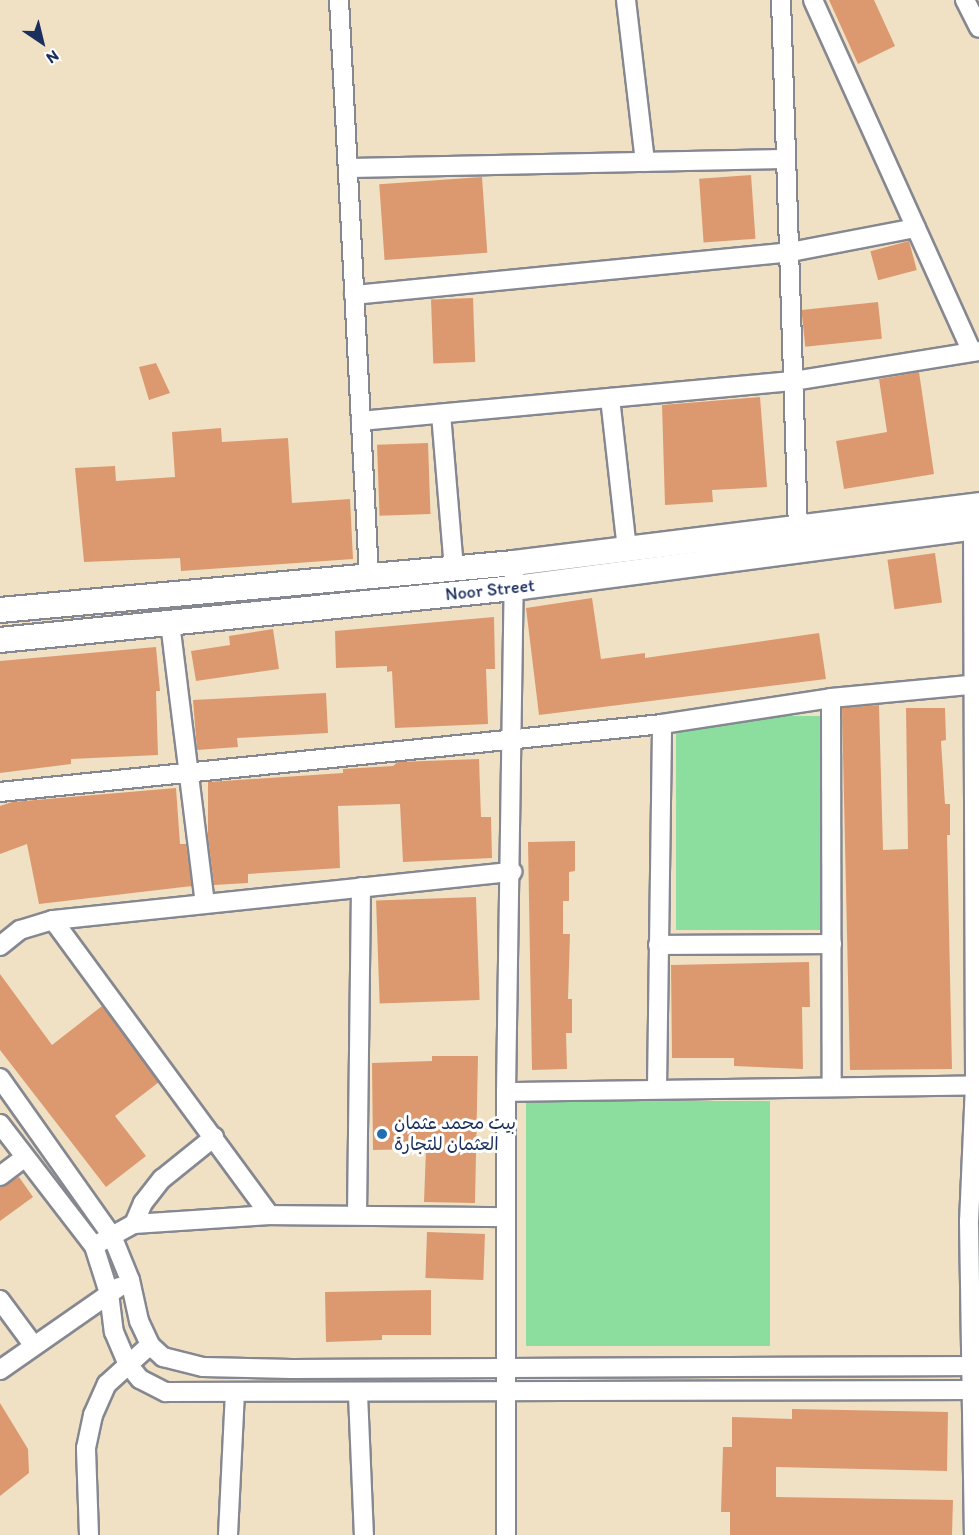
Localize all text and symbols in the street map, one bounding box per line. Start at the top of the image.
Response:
north arrow [12,12,72,72]
text: N [43,46,62,68]
street label: Noor Street [444,575,536,605]
place label: بيت محمد عثمان العثمان للتجارة [394,1113,516,1156]
marker: بيت محمد عثمان العثمان للتجارة [375,1127,389,1141]

